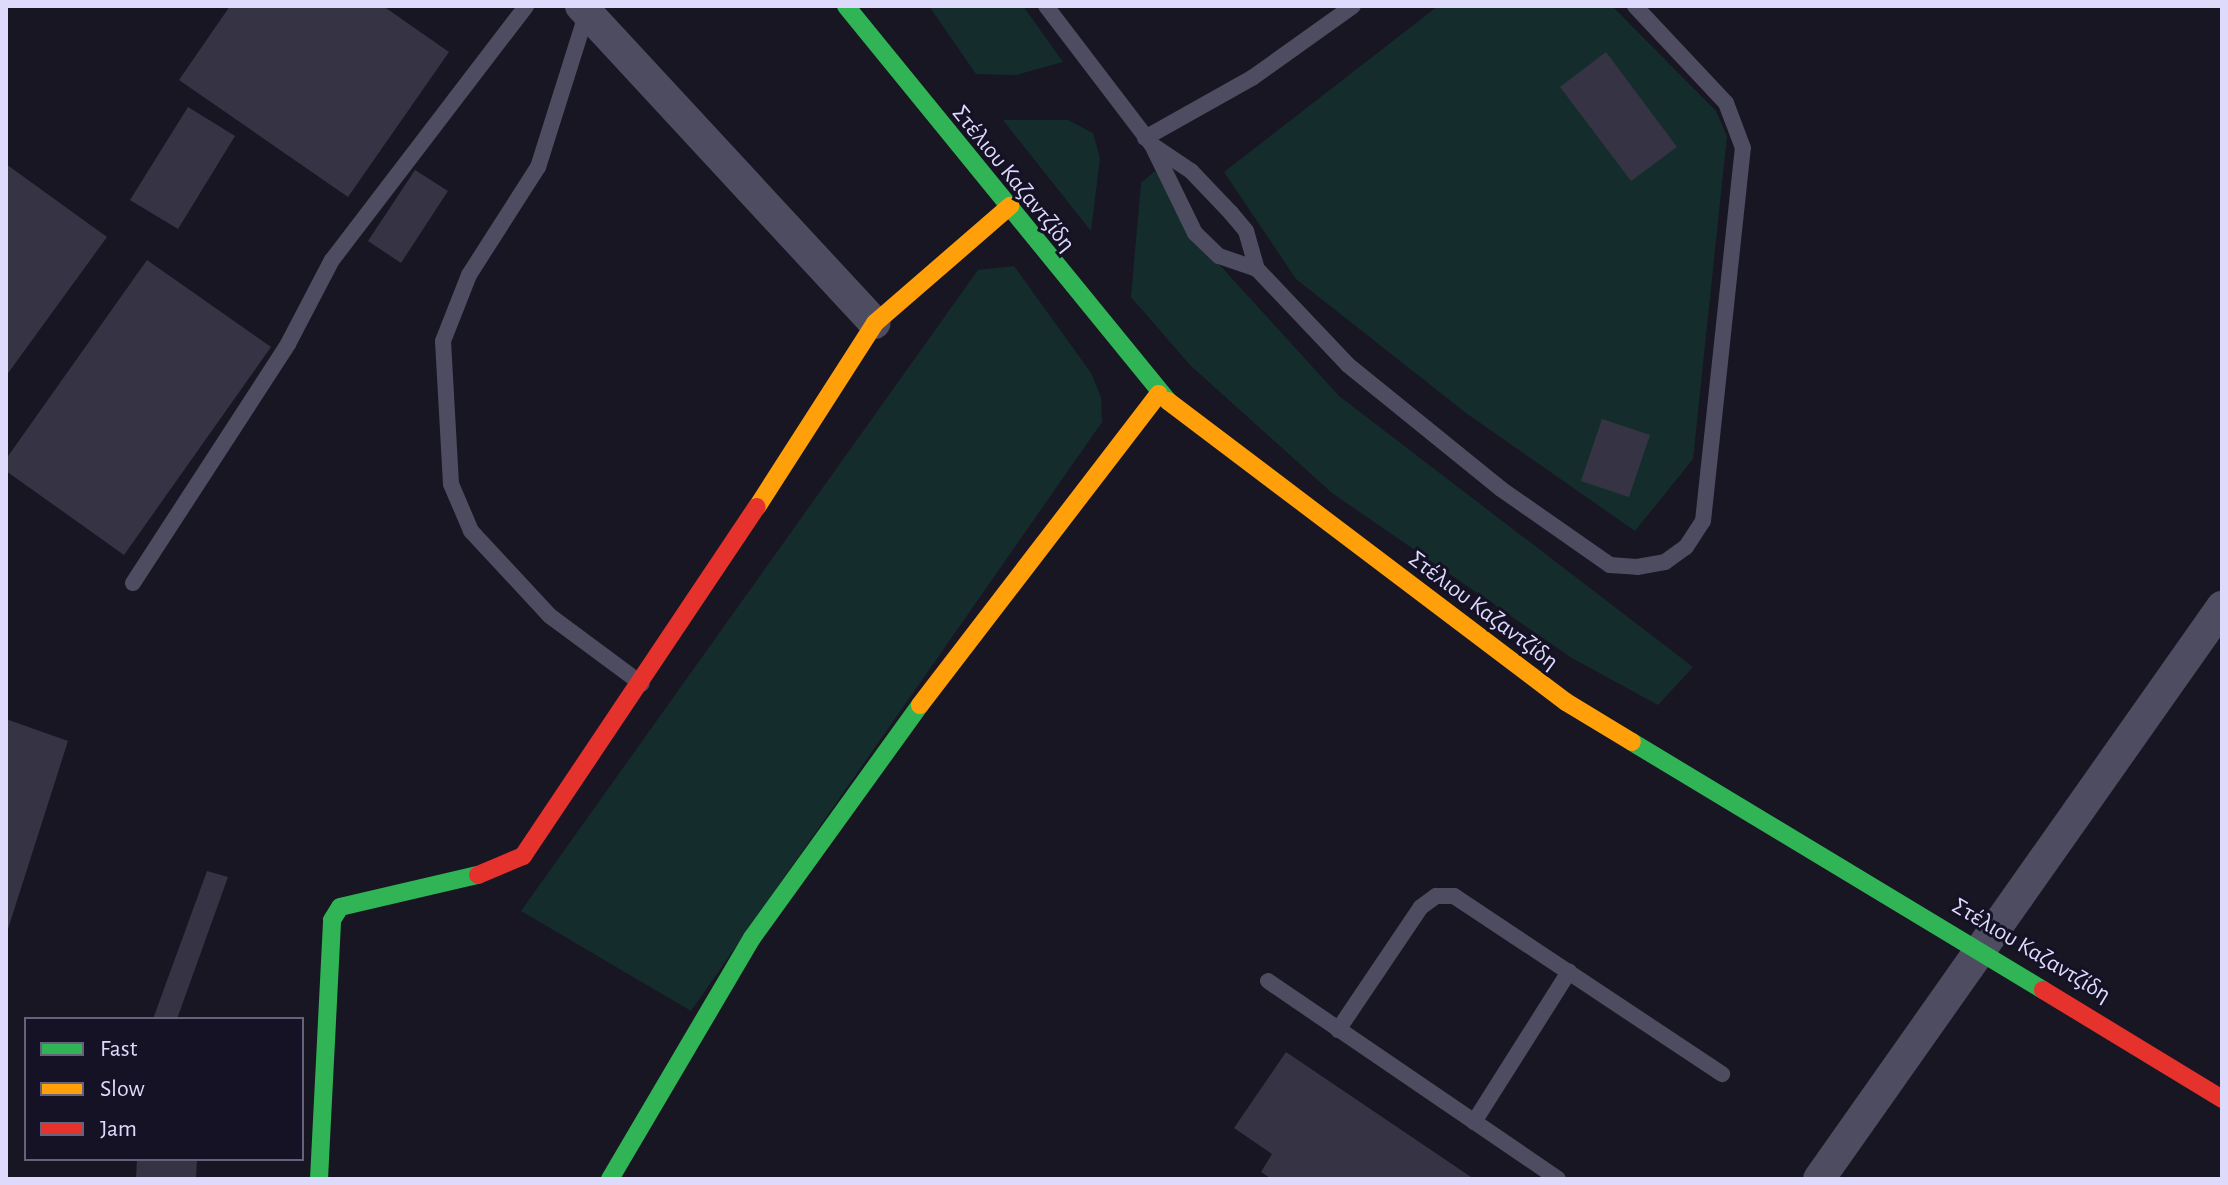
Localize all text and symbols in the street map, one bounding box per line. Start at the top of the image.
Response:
street label: Στέλιου Καζαντζίδη [945,100,1081,258]
street label: Στέλιου Καζαντζίδη [1402,545,1564,677]
street label: Στέλιου Καζαντζίδη [1946,892,2116,1010]
legend [24,1017,304,1161]
text: Fast [100,1037,137,1061]
text: Slow [100,1077,145,1101]
text: Jam [100,1117,137,1141]

